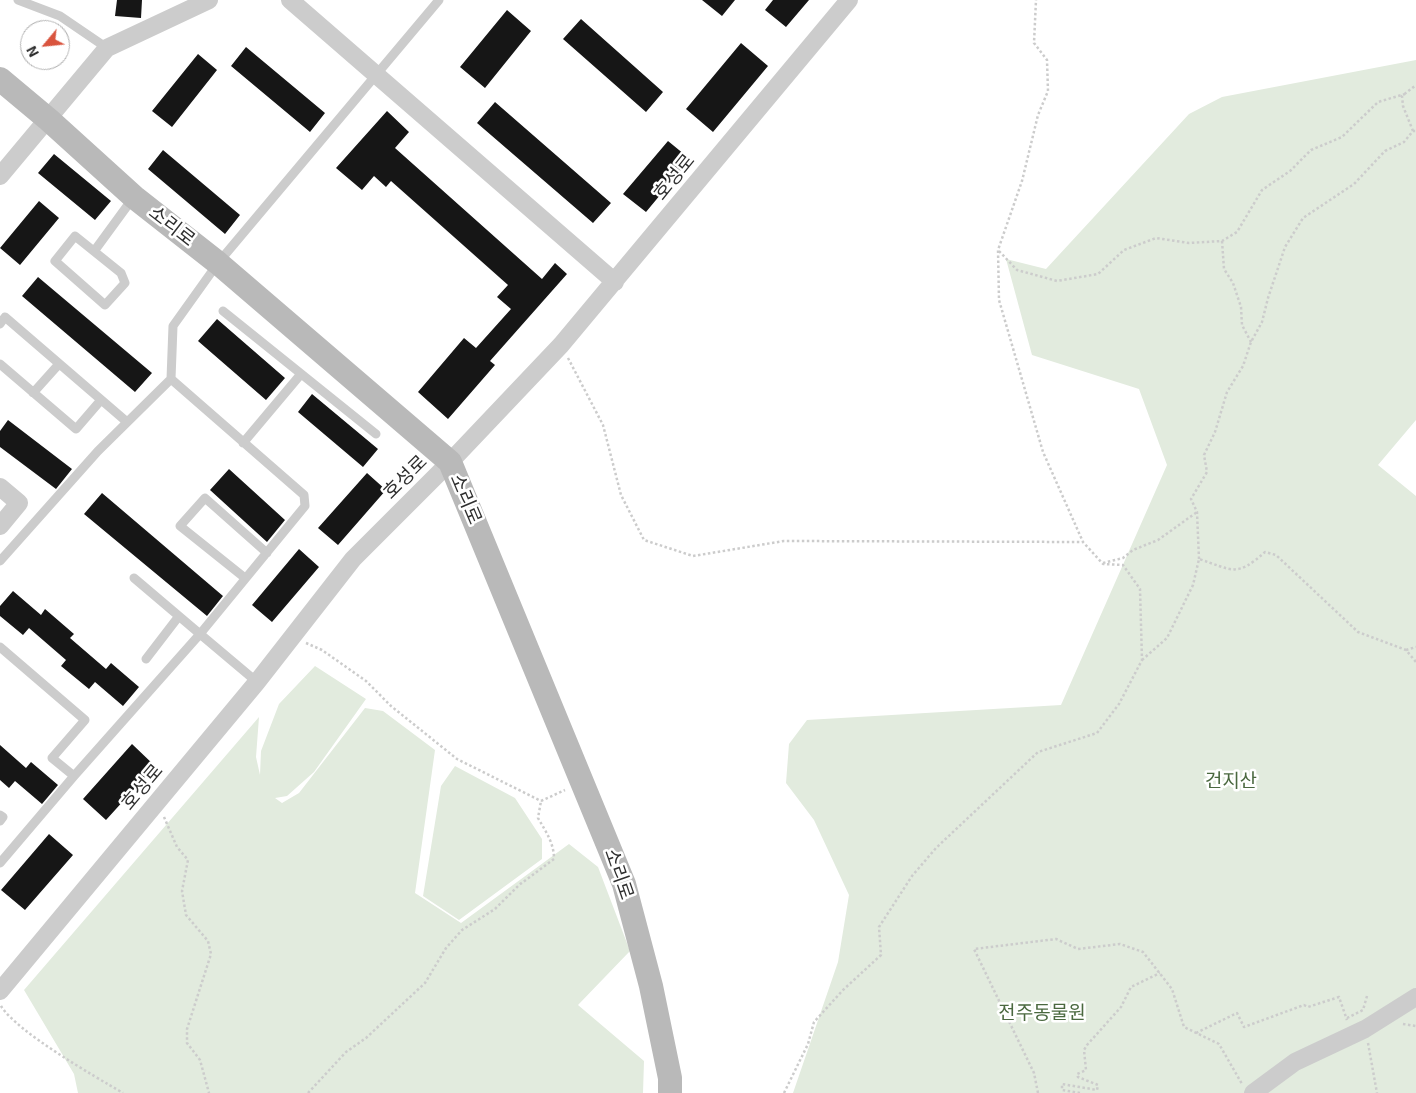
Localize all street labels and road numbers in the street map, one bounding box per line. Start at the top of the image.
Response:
street label: 호성로 [649,149,699,205]
street label: 소리로 [144,201,200,251]
street label: 호성로 [378,450,432,504]
street label: 소리로 [445,470,487,528]
street label: 호성로 [116,760,168,814]
street label: 소리로 [600,845,638,903]

